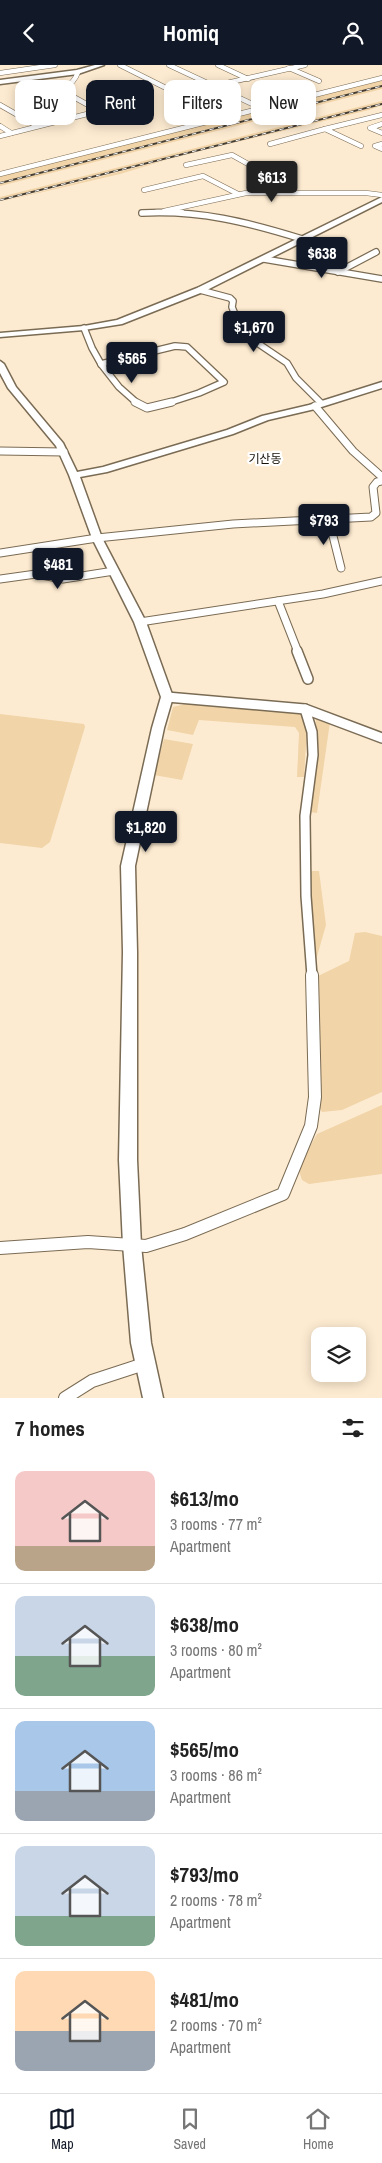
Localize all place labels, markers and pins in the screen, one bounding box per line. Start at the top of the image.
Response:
pin: $613 [242,161,302,203]
pin: $638 [292,237,352,279]
pin: $1,670 [213,311,295,353]
pin: $565 [102,341,162,384]
pin: $793 [294,503,354,546]
pin: $481 [28,547,88,590]
pin: $1,820 [105,811,187,853]

